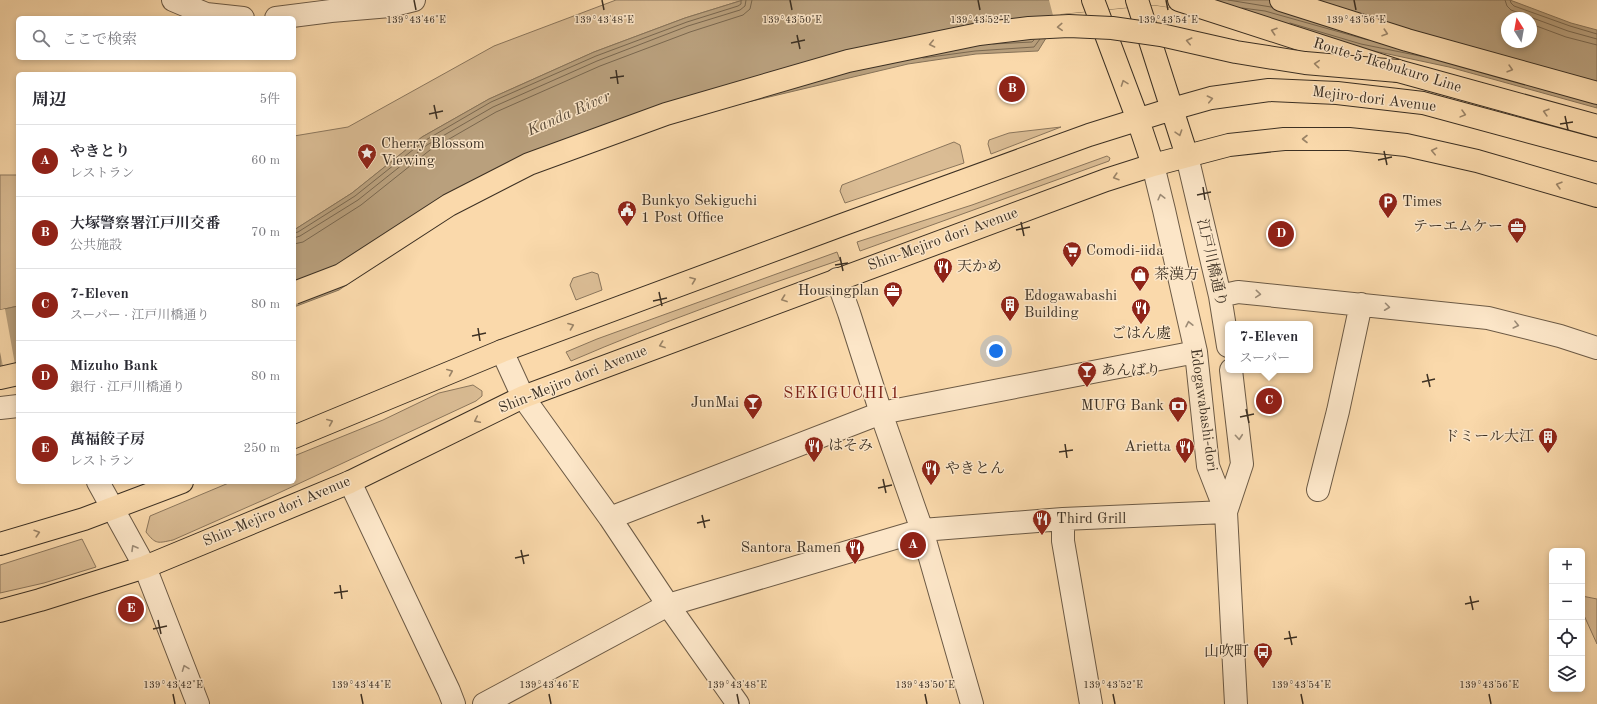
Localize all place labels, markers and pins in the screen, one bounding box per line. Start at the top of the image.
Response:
pin: B [999,74,1025,104]
place label: Cherry Blossom Viewing [381,137,485,169]
place icon: Cherry Blossom Viewing [356,142,378,170]
parking icon: Times [1377,191,1399,219]
place label: Bunkyo Sekiguchi 1 Post Office [641,194,757,226]
place label: Times [1402,195,1442,210]
public building icon: Bunkyo Sekiguchi 1 Post Office [616,199,638,227]
office icon: テーエムケー [1506,216,1528,244]
pin: D [1268,219,1294,249]
place label: テーエムケー [1413,219,1503,235]
supermarket icon: Comodi-iida [1061,240,1083,268]
place label: Comodi-iida [1086,244,1164,259]
restaurant icon: 天かめ [932,256,954,284]
place label: 天かめ [957,259,1002,275]
shop icon: 茶漢方 [1129,264,1151,292]
place label: 茶漢方 [1154,266,1199,283]
office icon: Housingplan [882,280,904,308]
place label: Housingplan [798,284,879,299]
place label: Edogawabashi Building [1024,289,1117,321]
building icon: Edogawabashi Building [999,294,1021,322]
restaurant icon: ごはん處 [1130,297,1152,325]
place label: ごはん處 [1111,325,1171,342]
bar icon: あんばり [1076,360,1098,388]
place label: あんばり [1101,362,1161,379]
pin: C [1256,386,1282,416]
bar icon: JunMai [742,392,764,420]
bank icon: MUFG Bank [1167,395,1189,423]
place label: JunMai [691,396,739,411]
place label: MUFG Bank [1081,399,1164,414]
building icon: ドミール大江 [1537,426,1559,454]
place label: ドミール大江 [1444,428,1534,445]
restaurant icon: はそみ [803,435,825,463]
restaurant icon: Arietta [1174,436,1196,464]
place label: はそみ [828,438,873,454]
place label: Arietta [1125,440,1172,455]
restaurant icon: やきとん [920,458,942,486]
place label: やきとん [945,461,1005,477]
restaurant icon: Third Grill [1031,508,1053,536]
place label: Third Grill [1056,512,1126,527]
pin: A [900,530,926,560]
restaurant icon: Santora Ramen [844,537,866,565]
place label: Santora Ramen [741,541,841,556]
pin: E [118,594,144,624]
bus stop icon: 山吹町 [1252,641,1274,669]
place label: 山吹町 [1204,643,1249,660]

